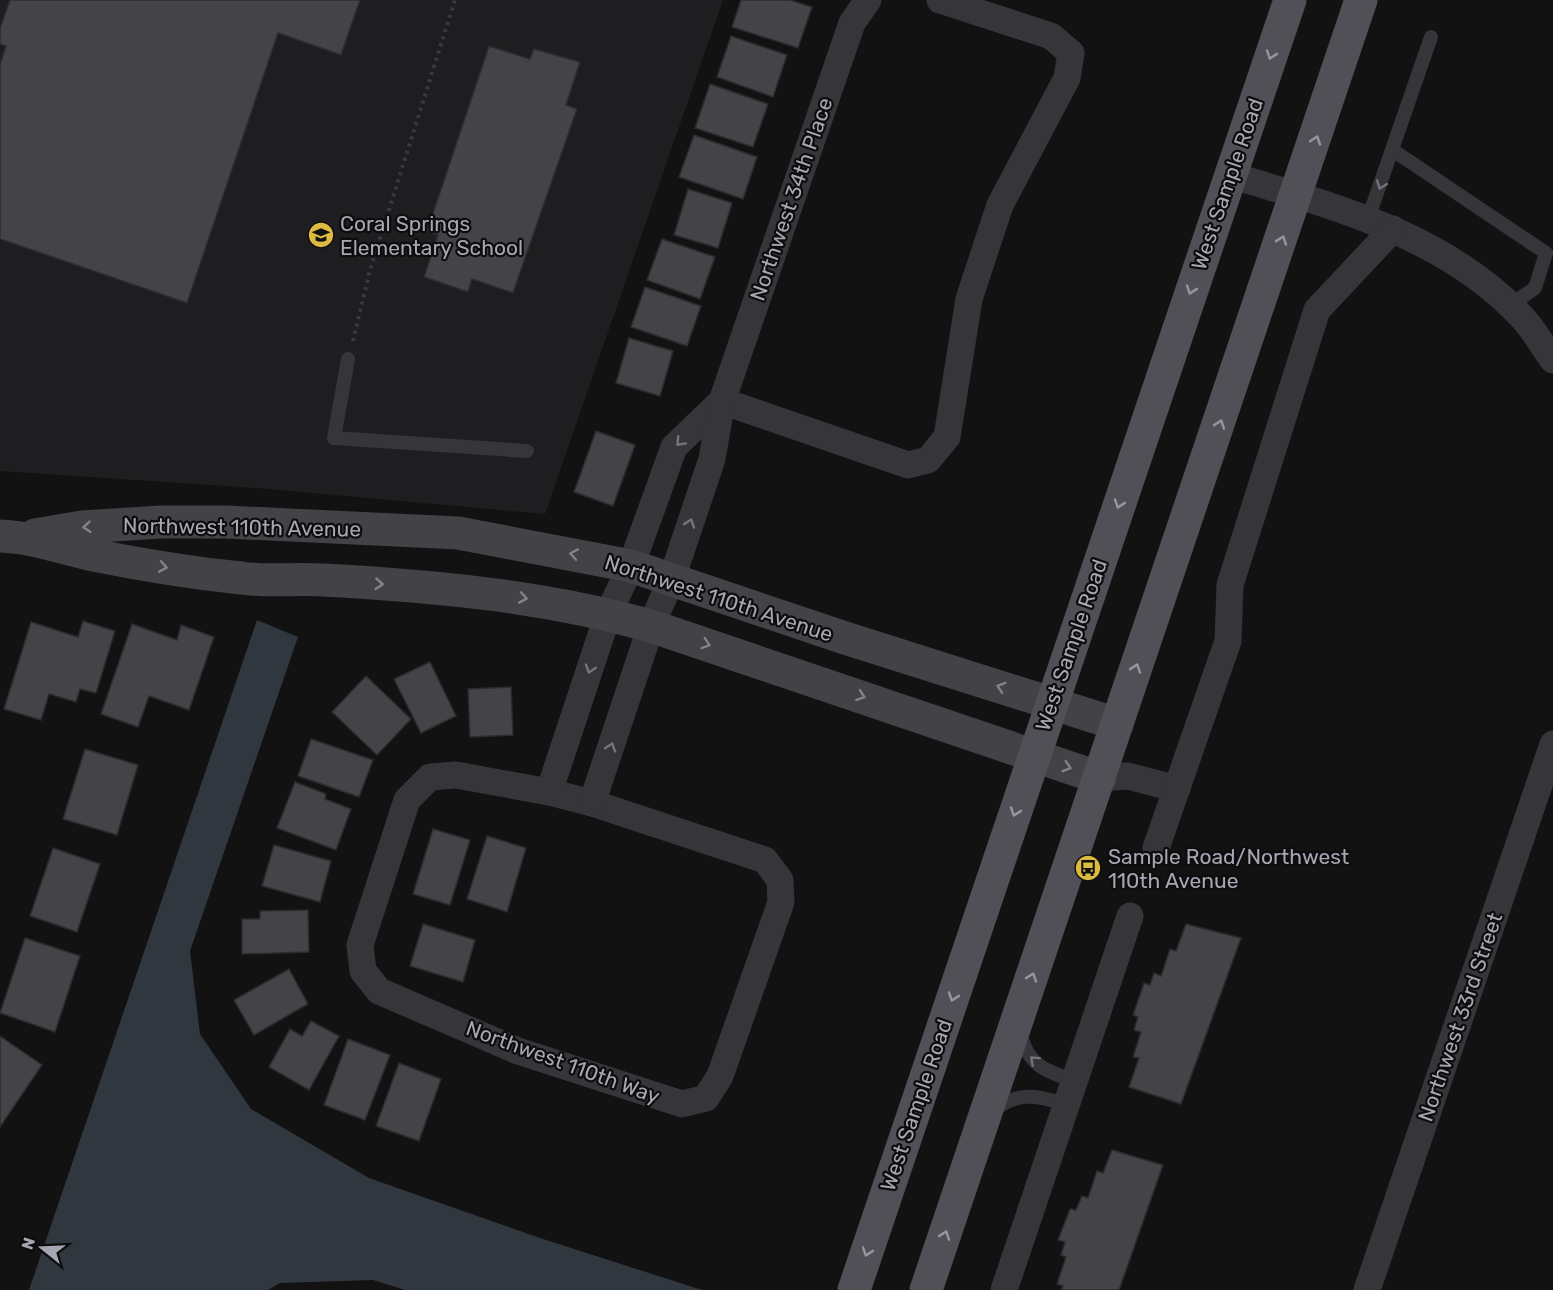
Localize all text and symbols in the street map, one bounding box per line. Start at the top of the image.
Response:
one-way arrow [1266,49,1278,60]
street label: Northwest 34th Place [744,94,838,304]
street label: West Sample Road [1186,95,1268,273]
one-way arrow [1308,135,1321,146]
one-way arrow [1375,179,1388,190]
place label: Coral Springs Elementary School [340,211,523,260]
school or university icon: Coral Springs Elementary School [306,220,336,250]
one-way arrow [1275,235,1288,246]
one-way arrow [1186,284,1198,295]
one-way arrow [1212,419,1225,430]
one-way arrow [676,436,687,446]
one-way arrow [1113,498,1126,509]
street label: Northwest 110th Avenue [123,512,361,542]
one-way arrow [683,518,695,529]
one-way arrow [82,520,92,533]
one-way arrow [569,548,579,561]
street label: Northwest 110th Avenue [602,549,836,647]
street label: West Sample Road [1030,556,1112,734]
one-way arrow [158,561,167,573]
one-way arrow [374,577,384,590]
one-way arrow [518,592,528,604]
one-way arrow [700,637,711,649]
one-way arrow [585,663,597,674]
one-way arrow [1128,664,1141,674]
one-way arrow [996,682,1007,695]
one-way arrow [855,689,866,702]
one-way arrow [603,742,616,753]
one-way arrow [1061,760,1072,772]
one-way arrow [1010,806,1022,817]
place label: Sample Road/Northwest 110th Avenue [1108,844,1349,893]
bus stop icon: Sample Road/Northwest 110th Avenue [1073,853,1103,883]
street label: Northwest 33rd Street [1412,909,1508,1125]
one-way arrow [1025,972,1038,983]
one-way arrow [947,991,960,1002]
street label: Northwest 110th Way [463,1015,664,1109]
street label: West Sample Road [875,1016,957,1194]
one-way arrow [1031,1056,1041,1067]
north arrow [12,1218,72,1278]
one-way arrow [937,1230,950,1241]
text: N [17,1235,39,1252]
one-way arrow [862,1246,874,1257]

